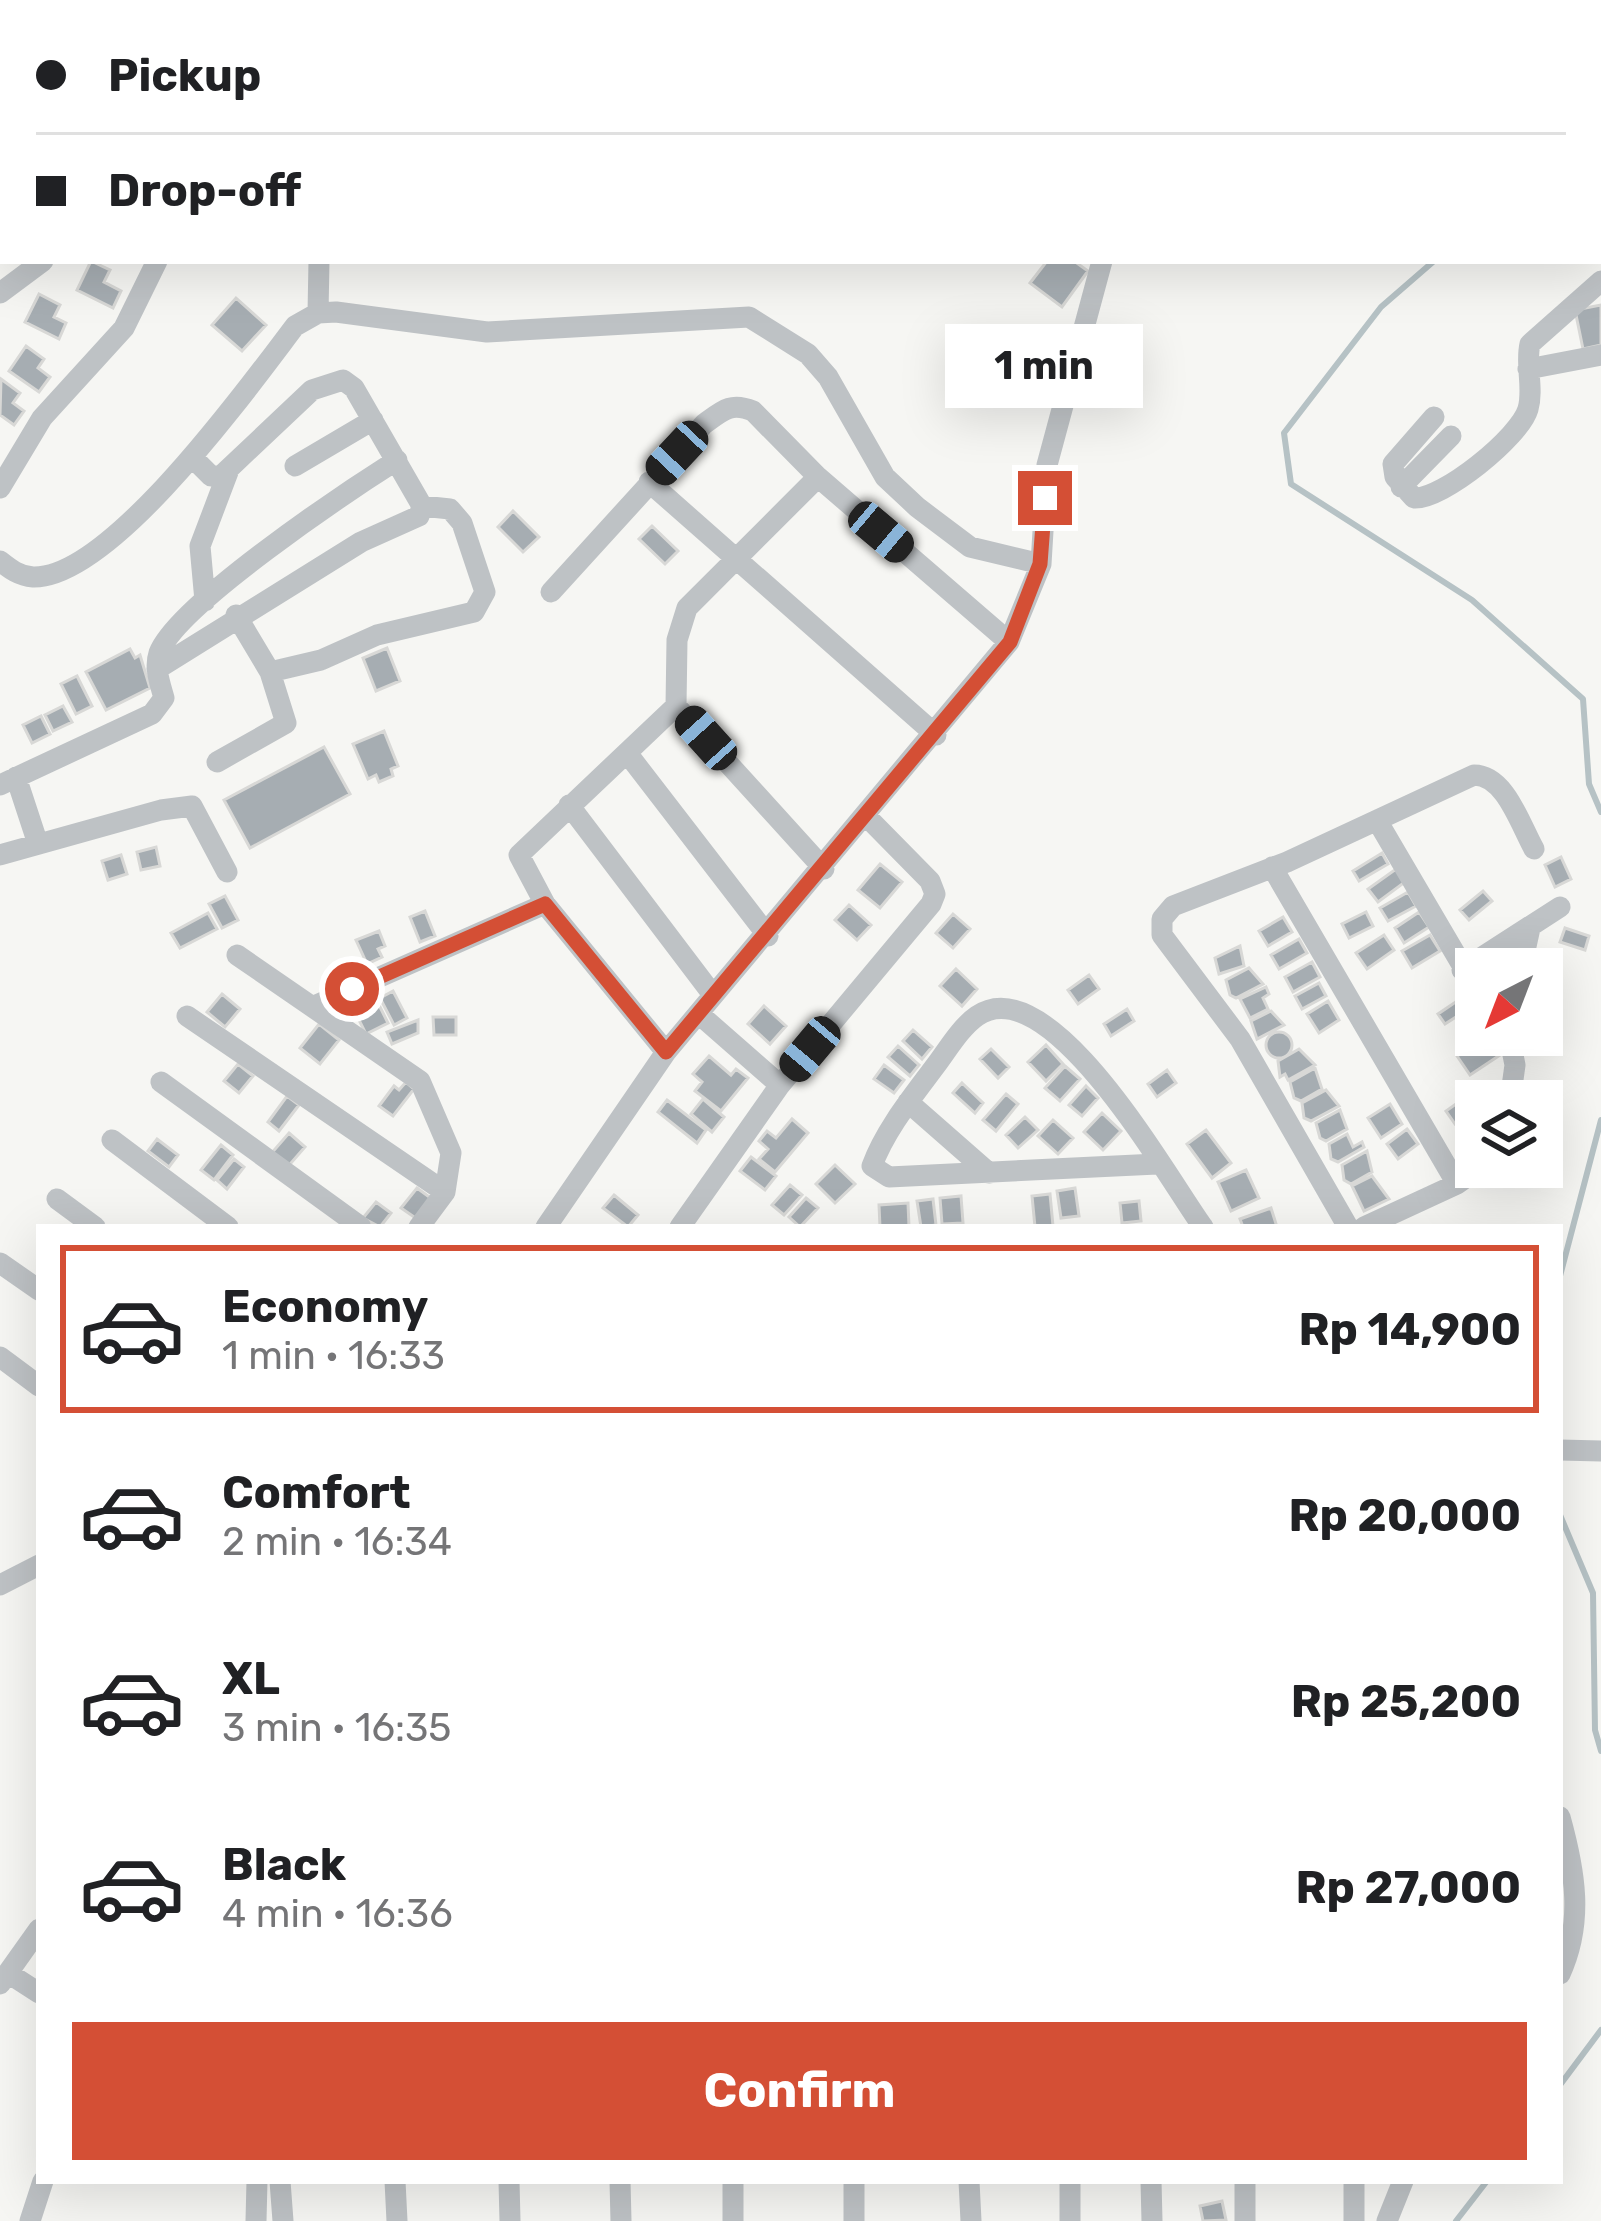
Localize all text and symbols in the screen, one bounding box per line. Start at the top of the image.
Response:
text: Pickup [108,49,261,102]
text: Drop-off [108,164,301,217]
callout: 1 min [946,324,1144,408]
text: 1 min [994,343,1094,389]
car [639,414,715,492]
route end [1018,471,1072,525]
car [842,495,920,569]
car [669,699,743,777]
north arrow [1455,948,1563,1056]
map controls [1455,948,1563,1188]
route start [325,962,379,1016]
car [773,1010,847,1088]
button: layers [1455,1080,1563,1188]
icon: car [78,1275,186,1383]
text: Economy [222,1280,428,1333]
text: Rp 14,900 [1298,1303,1521,1356]
text: 1 min · 16:33 [222,1333,445,1379]
icon: car [78,1461,186,1569]
text: Comfort [222,1466,411,1519]
text: Rp 20,000 [1288,1489,1521,1542]
text: 2 min · 16:34 [222,1519,452,1565]
icon: car [78,1647,186,1755]
text: XL [222,1652,280,1705]
text: Rp 25,200 [1291,1675,1521,1728]
text: 3 min · 16:35 [222,1705,452,1751]
icon: car [78,1833,186,1941]
text: Black [222,1838,346,1891]
text: Rp 27,000 [1295,1861,1521,1914]
text: 4 min · 16:36 [222,1891,453,1937]
button: Confirm [72,2022,1527,2160]

